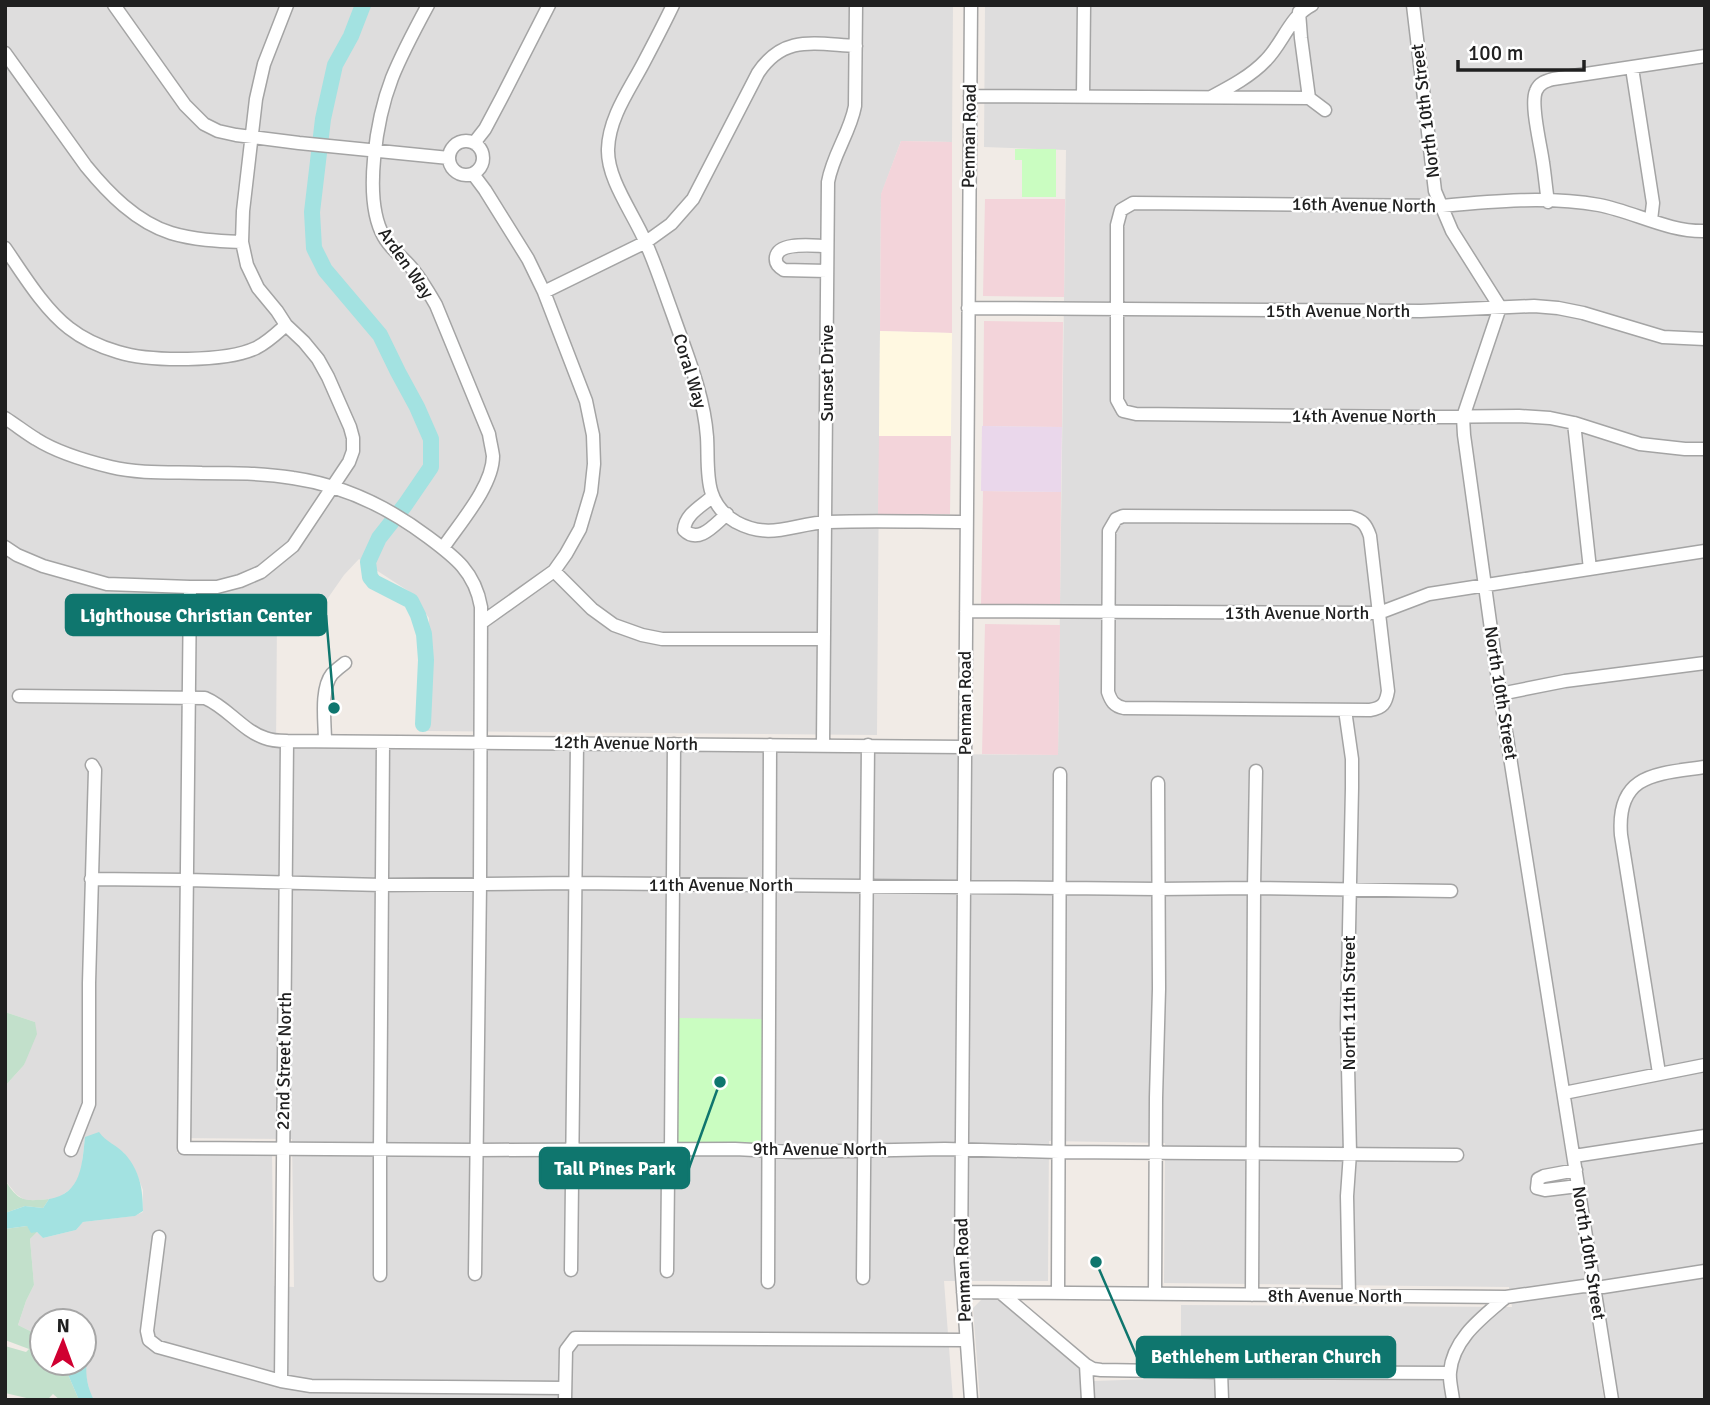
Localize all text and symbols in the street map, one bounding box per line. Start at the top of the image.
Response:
scale bar [1458,28,1584,72]
text: 100 m [1468,40,1523,66]
street label: North 10th Street [1406,43,1444,179]
street label: Penman Road [957,84,981,188]
street label: 16th Avenue North [1292,193,1436,217]
street label: Arden Way [374,223,439,303]
street label: 15th Avenue North [1266,300,1410,322]
street label: Sunset Drive [816,324,838,422]
street label: Coral Way [668,331,712,412]
street label: 14th Avenue North [1292,405,1436,427]
callout: Lighthouse Christian Center [66,595,326,635]
street label: 13th Avenue North [1225,602,1369,624]
text: Lighthouse Christian Center [80,604,312,628]
street label: North 10th Street [1480,625,1522,761]
street label: Penman Road [954,651,976,755]
street label: 12th Avenue North [554,731,698,755]
street label: 11th Avenue North [649,874,793,896]
street label: North 11th Street [1338,935,1360,1071]
street label: 22nd Street North [272,992,296,1130]
street label: 9th Avenue North [753,1138,887,1160]
callout: Tall Pines Park [540,1148,689,1188]
text: Tall Pines Park [554,1157,676,1181]
street label: North 10th Street [1568,1185,1610,1321]
street label: Penman Road [950,1217,976,1323]
street label: 8th Avenue North [1268,1285,1402,1307]
north arrow [28,1307,98,1377]
text: N [56,1314,70,1338]
callout: Bethlehem Lutheran Church [1137,1337,1395,1377]
text: Bethlehem Lutheran Church [1151,1345,1381,1369]

